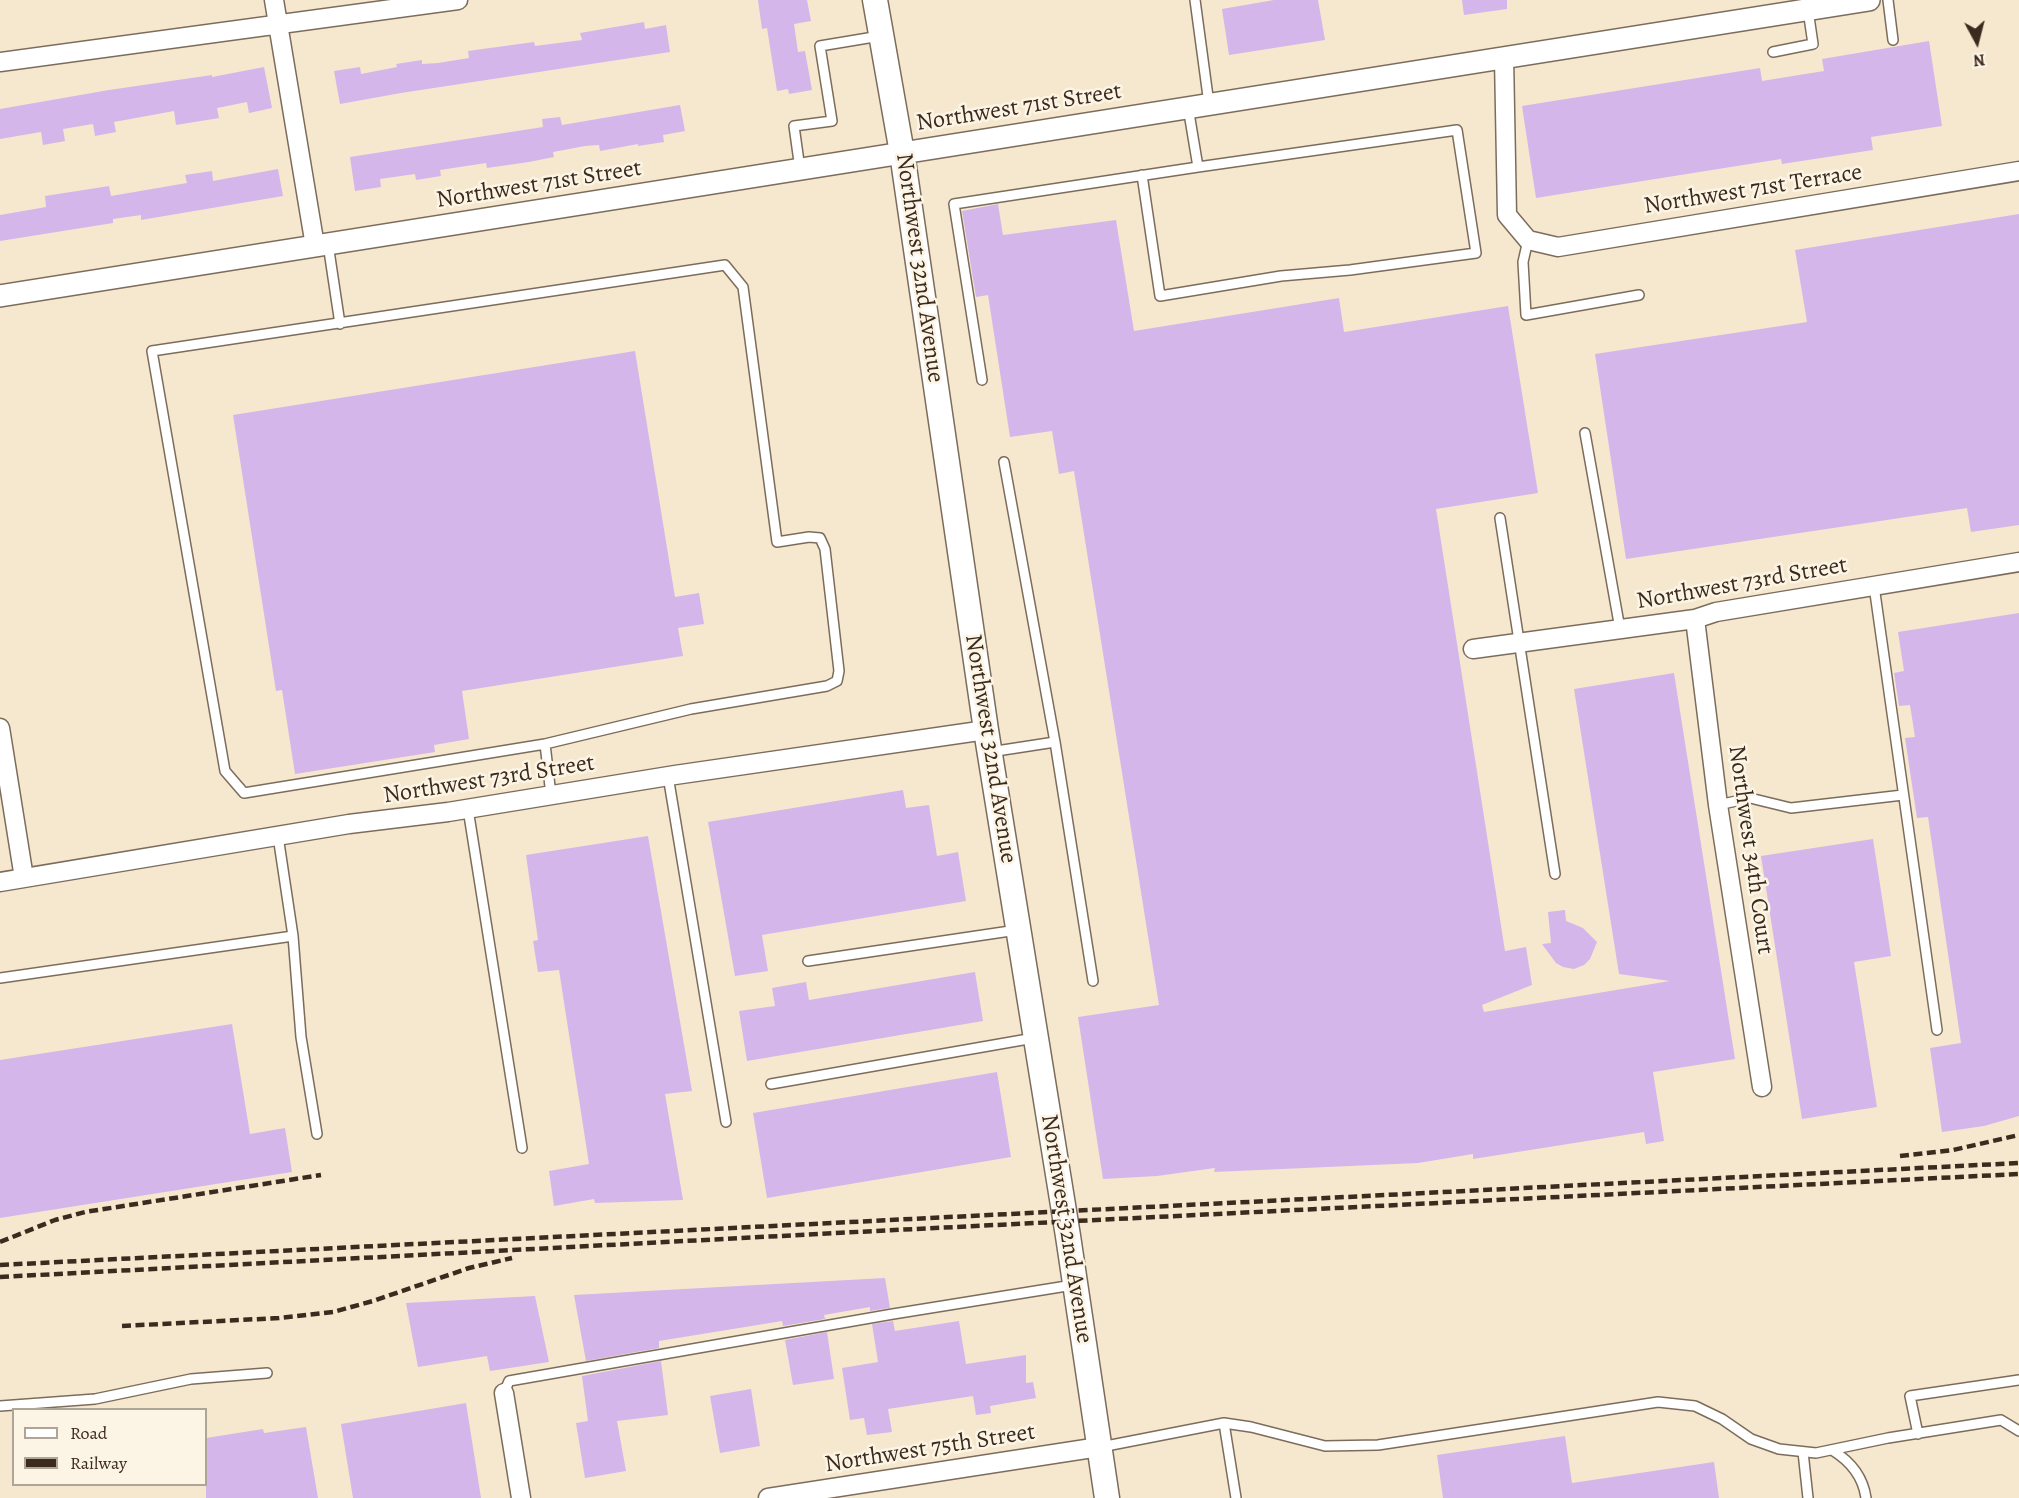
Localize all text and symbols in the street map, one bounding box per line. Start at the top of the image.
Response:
north arrow [1947,12,2007,72]
text: N [1972,48,1986,71]
street label: Northwest 71st Street [914,78,1124,138]
street label: Northwest 32nd Avenue [889,151,949,385]
street label: Northwest 71st Street [434,155,644,215]
street label: Northwest 71st Terrace [1642,159,1864,221]
street label: Northwest 73rd Street [1634,551,1850,617]
street label: Northwest 32nd Avenue [958,632,1022,866]
street label: Northwest 34th Court [1721,744,1779,956]
street label: Northwest 73rd Street [381,749,597,811]
street label: Northwest 32nd Avenue [1034,1112,1098,1346]
legend [12,1408,207,1486]
street label: Northwest 75th Street [823,1418,1037,1480]
text: Road [70,1421,107,1445]
text: Railway [70,1451,127,1475]

